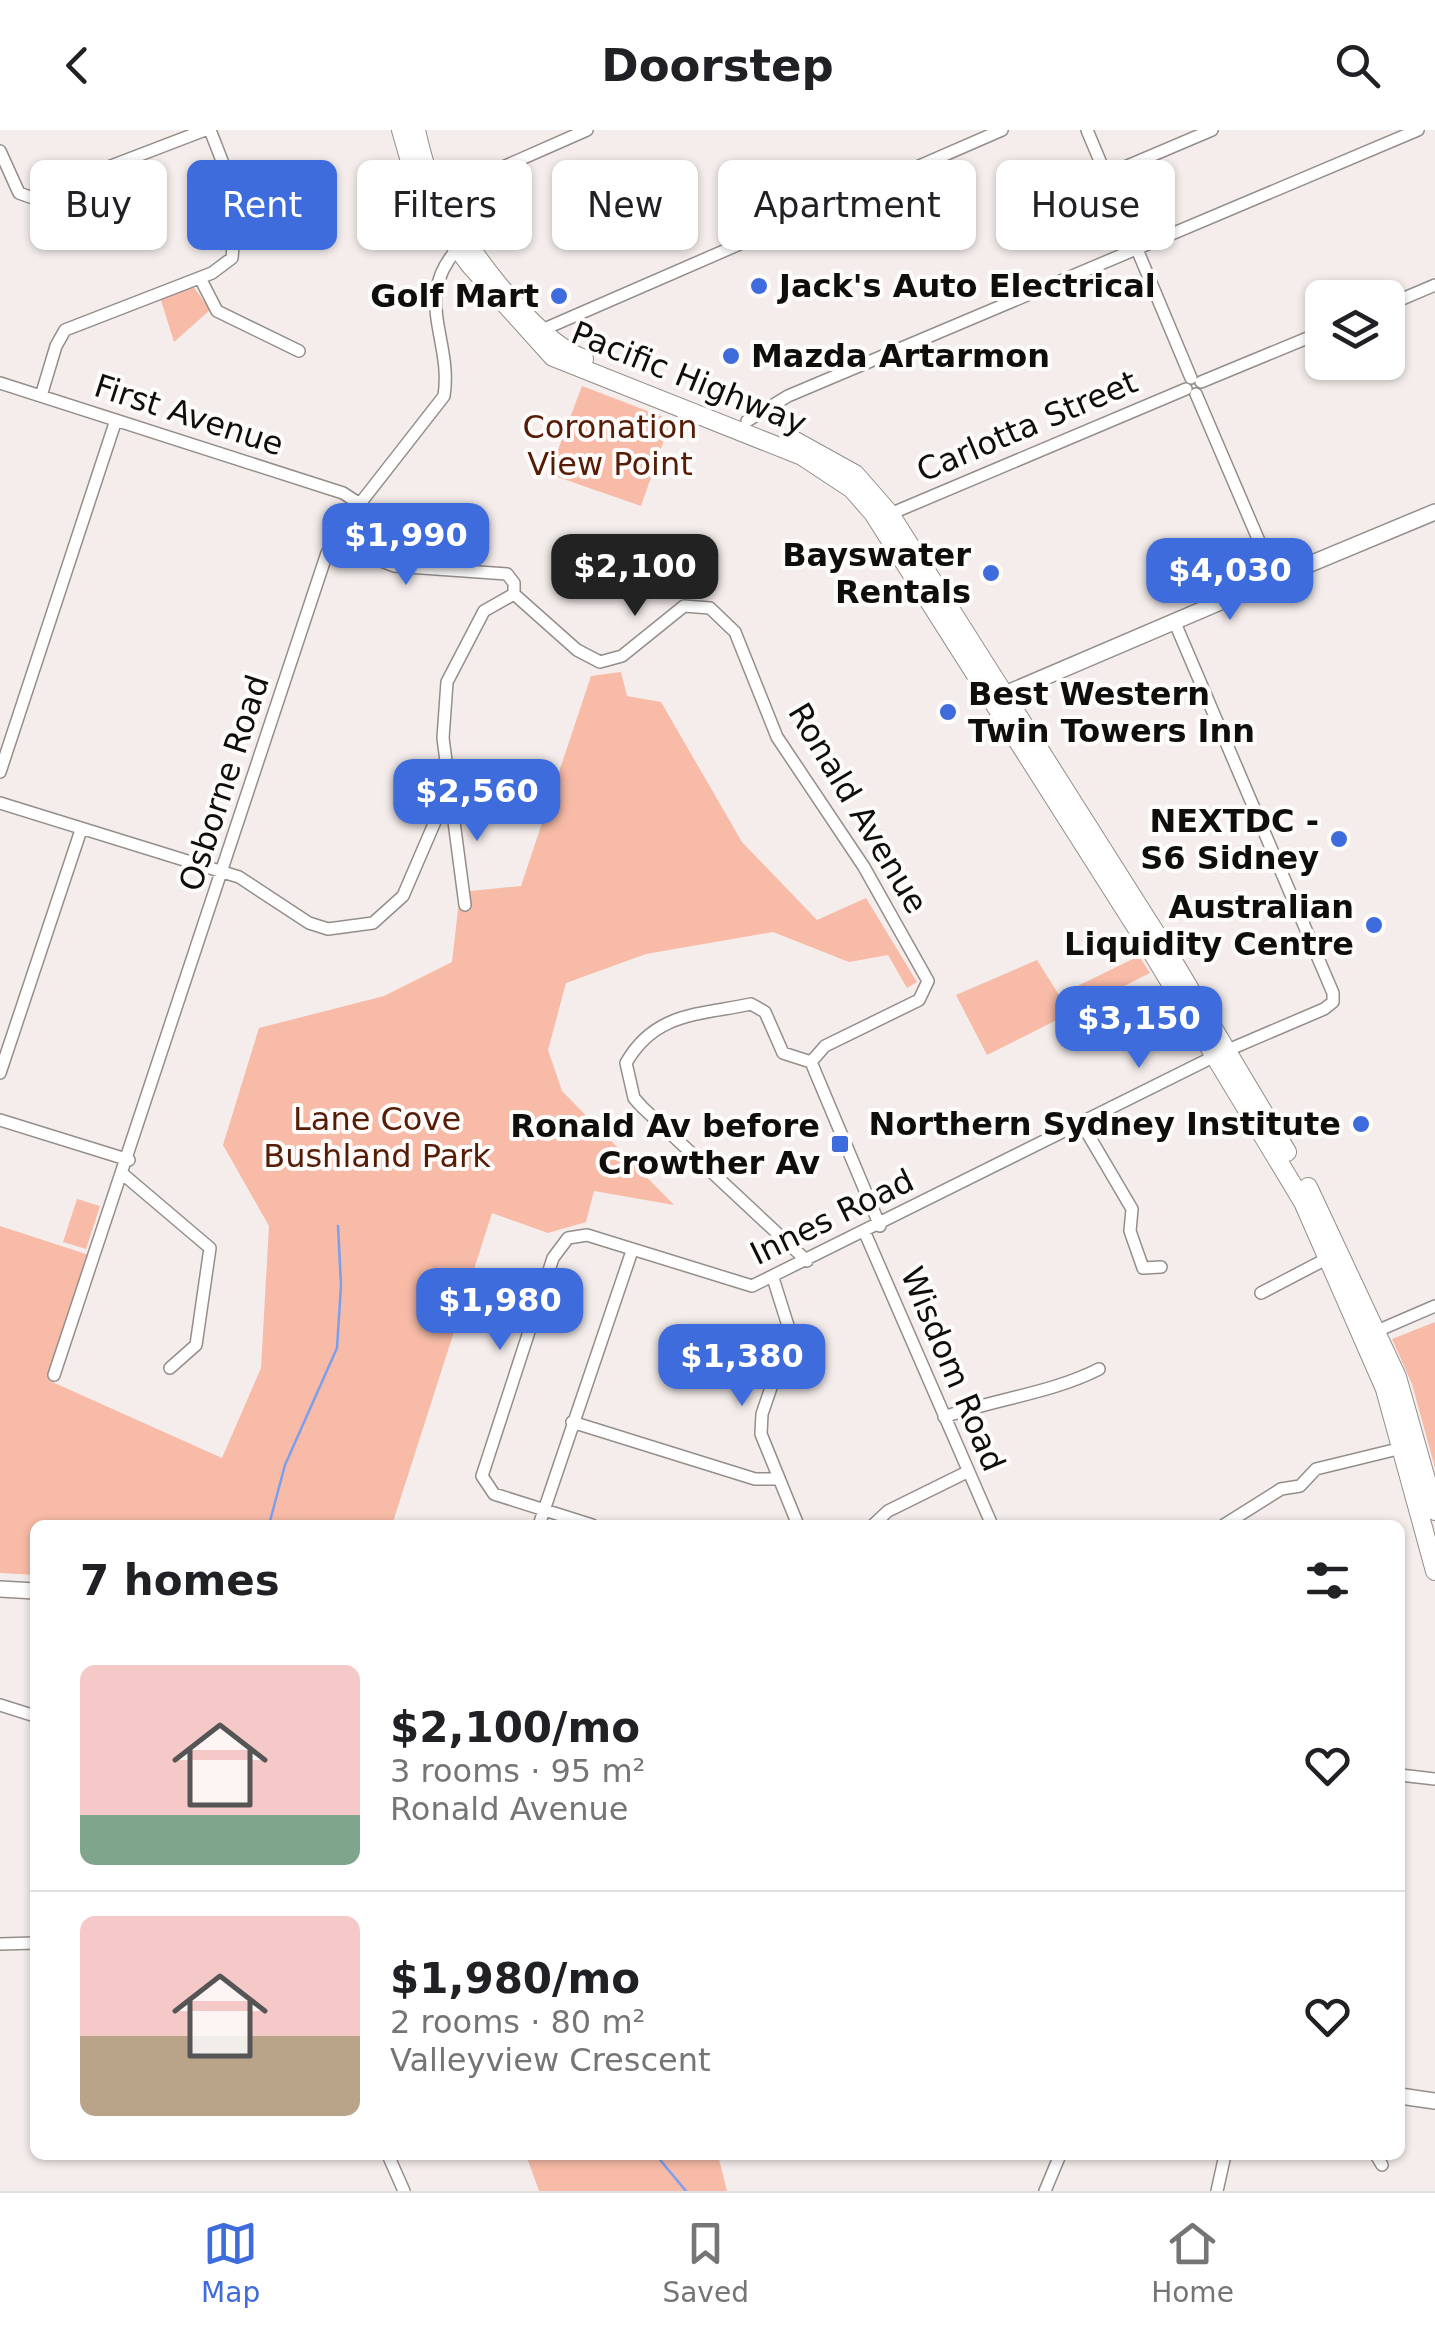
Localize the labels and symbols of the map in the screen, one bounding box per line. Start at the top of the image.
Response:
place label: Jack's Auto Electrical [777,267,1156,305]
marker: Jack's Auto Electrical [748,275,770,297]
place label: Golf Mart [370,277,539,315]
marker: Golf Mart [548,285,570,307]
street label: Pacific Highway [566,314,812,442]
place label: Mazda Artarmon [751,337,1050,375]
marker: Mazda Artarmon [720,345,742,367]
street label: Carlotta Street [911,362,1143,490]
street label: First Avenue [90,367,288,463]
park label: Coronation View Point [522,408,698,483]
pin: $1,990 [325,503,487,588]
pin: $2,100 [554,534,716,619]
place label: Bayswater Rentals [782,536,971,611]
pin: $4,030 [1149,538,1311,623]
marker: Bayswater Rentals [980,562,1002,584]
street label: Osborne Road [171,670,277,896]
place label: Best Western Twin Towers Inn [968,675,1255,750]
street label: Ronald Avenue [780,696,936,920]
marker: Best Western Twin Towers Inn [937,701,959,723]
pin: $2,560 [396,759,558,844]
place label: NEXTDC - S6 Sidney [1140,802,1319,877]
marker: NEXTDC - S6 Sidney [1328,828,1350,850]
place label: Australian Liquidity Centre [1064,888,1354,963]
marker: Australian Liquidity Centre [1363,914,1385,936]
pin: $3,150 [1058,986,1220,1071]
park label: Lane Cove Bushland Park [263,1100,491,1175]
place label: Northern Sydney Institute [869,1105,1341,1143]
place label: Ronald Av before Crowther Av [510,1107,820,1182]
marker: Northern Sydney Institute [1350,1113,1372,1135]
marker: Ronald Av before Crowther Av [829,1133,851,1155]
street label: Innes Road [744,1161,920,1273]
street label: Wisdom Road [893,1261,1013,1477]
pin: $1,980 [419,1268,581,1353]
pin: $1,380 [661,1324,823,1409]

